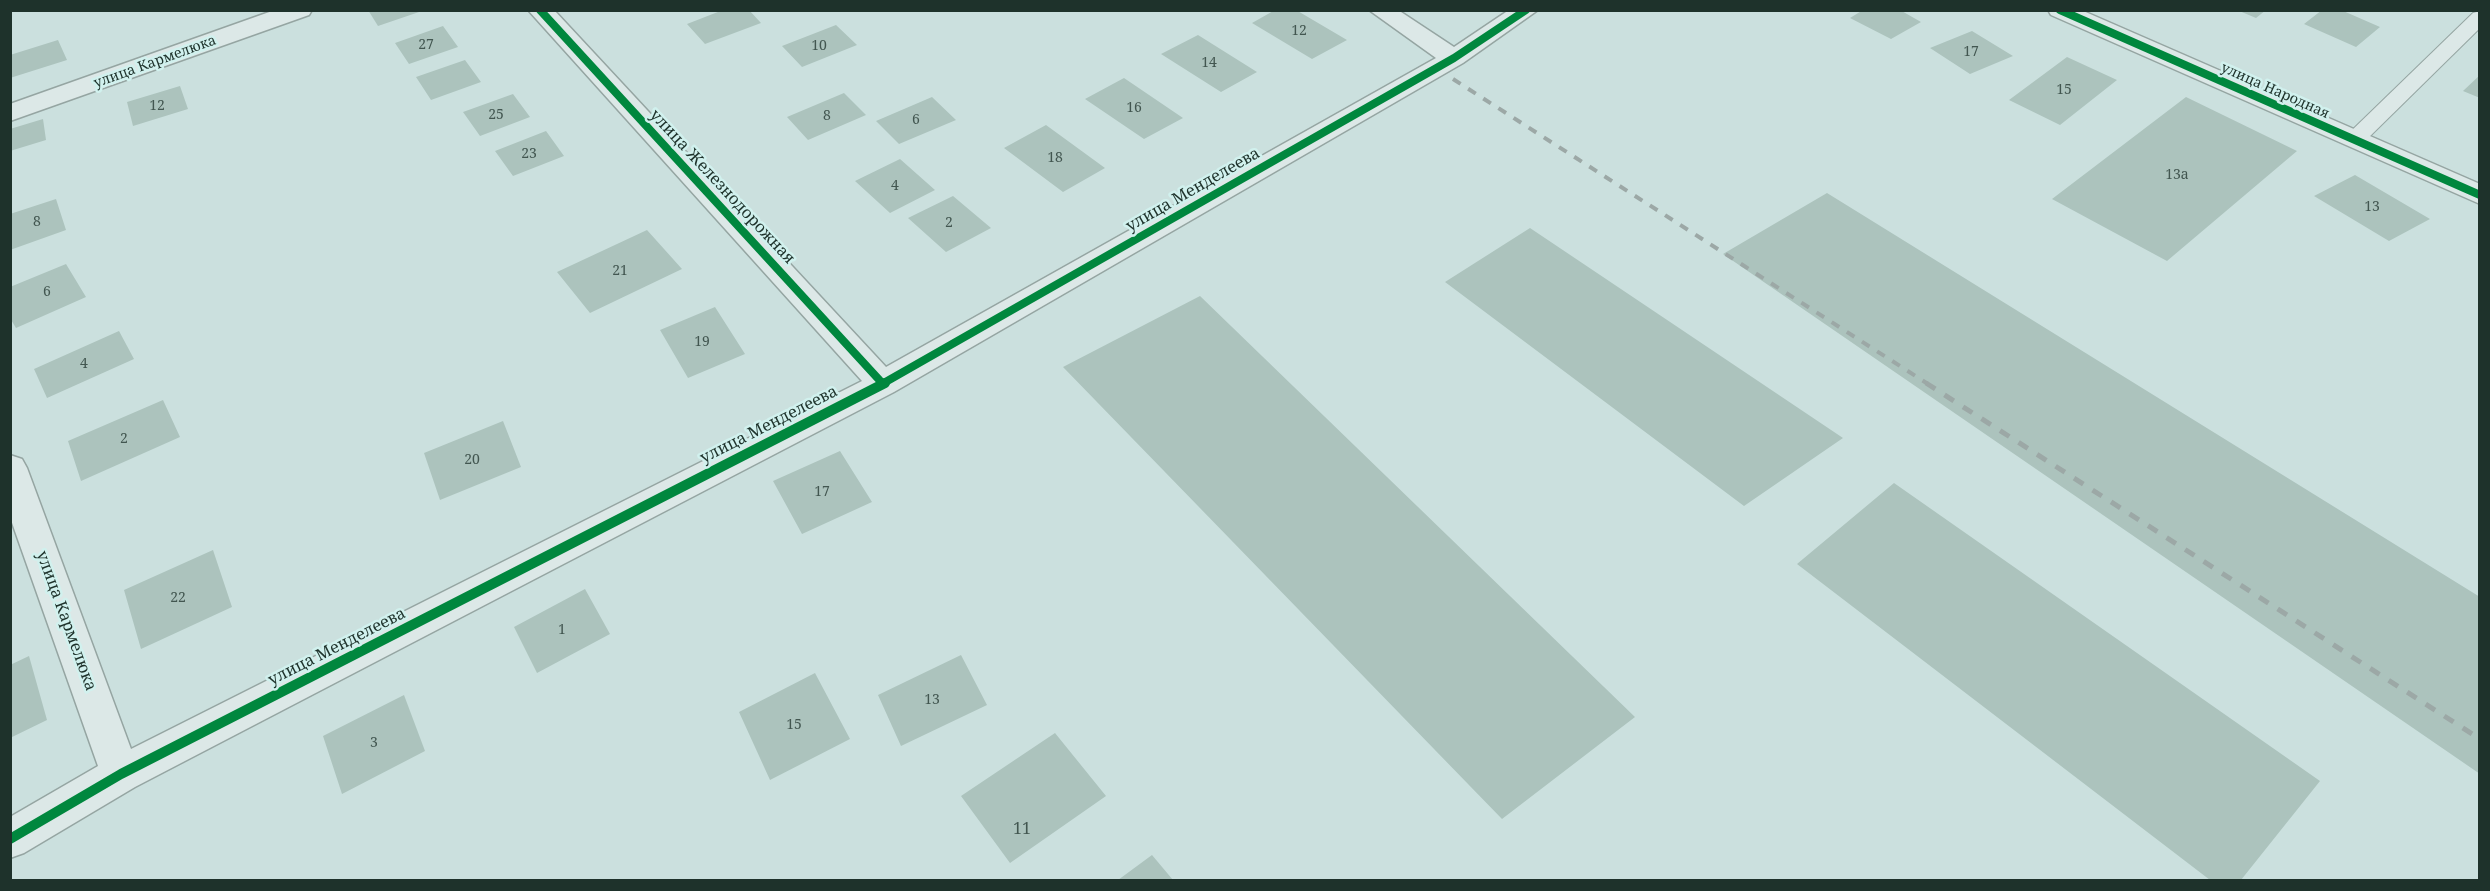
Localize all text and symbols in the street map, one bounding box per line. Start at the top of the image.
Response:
house number: 12 [1291,23,1307,39]
street label: улица Кармелюка [91,32,219,92]
house number: 27 [418,37,434,53]
house number: 10 [811,38,827,54]
house number: 17 [1963,44,1979,60]
house number: 14 [1201,55,1217,71]
street label: улица Народная [2218,60,2332,122]
house number: 15 [2056,82,2072,98]
house number: 12 [149,98,165,114]
house number: 16 [1126,100,1142,116]
street label: улица Железнодорожная [645,106,799,268]
house number: 25 [488,107,504,123]
house number: 8 [823,108,831,124]
house number: 6 [912,112,920,128]
street label: улица Менделеева [1123,144,1263,236]
house number: 23 [521,146,537,162]
house number: 18 [1047,150,1063,166]
house number: 13а [2165,167,2189,183]
house number: 4 [891,178,899,194]
house number: 13 [2364,199,2380,215]
house number: 8 [33,214,41,230]
house number: 2 [945,215,953,231]
house number: 21 [612,263,628,279]
house number: 6 [43,284,51,300]
house number: 19 [694,334,710,350]
house number: 4 [80,356,88,372]
street label: улица Менделеева [697,382,841,468]
house number: 2 [120,431,128,447]
house number: 20 [464,452,480,468]
house number: 17 [814,484,830,500]
street label: улица Кармелюка [32,548,100,694]
house number: 22 [170,590,186,606]
street label: улица Менделеева [265,604,409,690]
house number: 1 [558,622,566,638]
house number: 13 [924,692,940,708]
house number: 15 [786,717,802,733]
house number: 3 [370,735,378,751]
house number: 11 [1013,819,1031,839]

